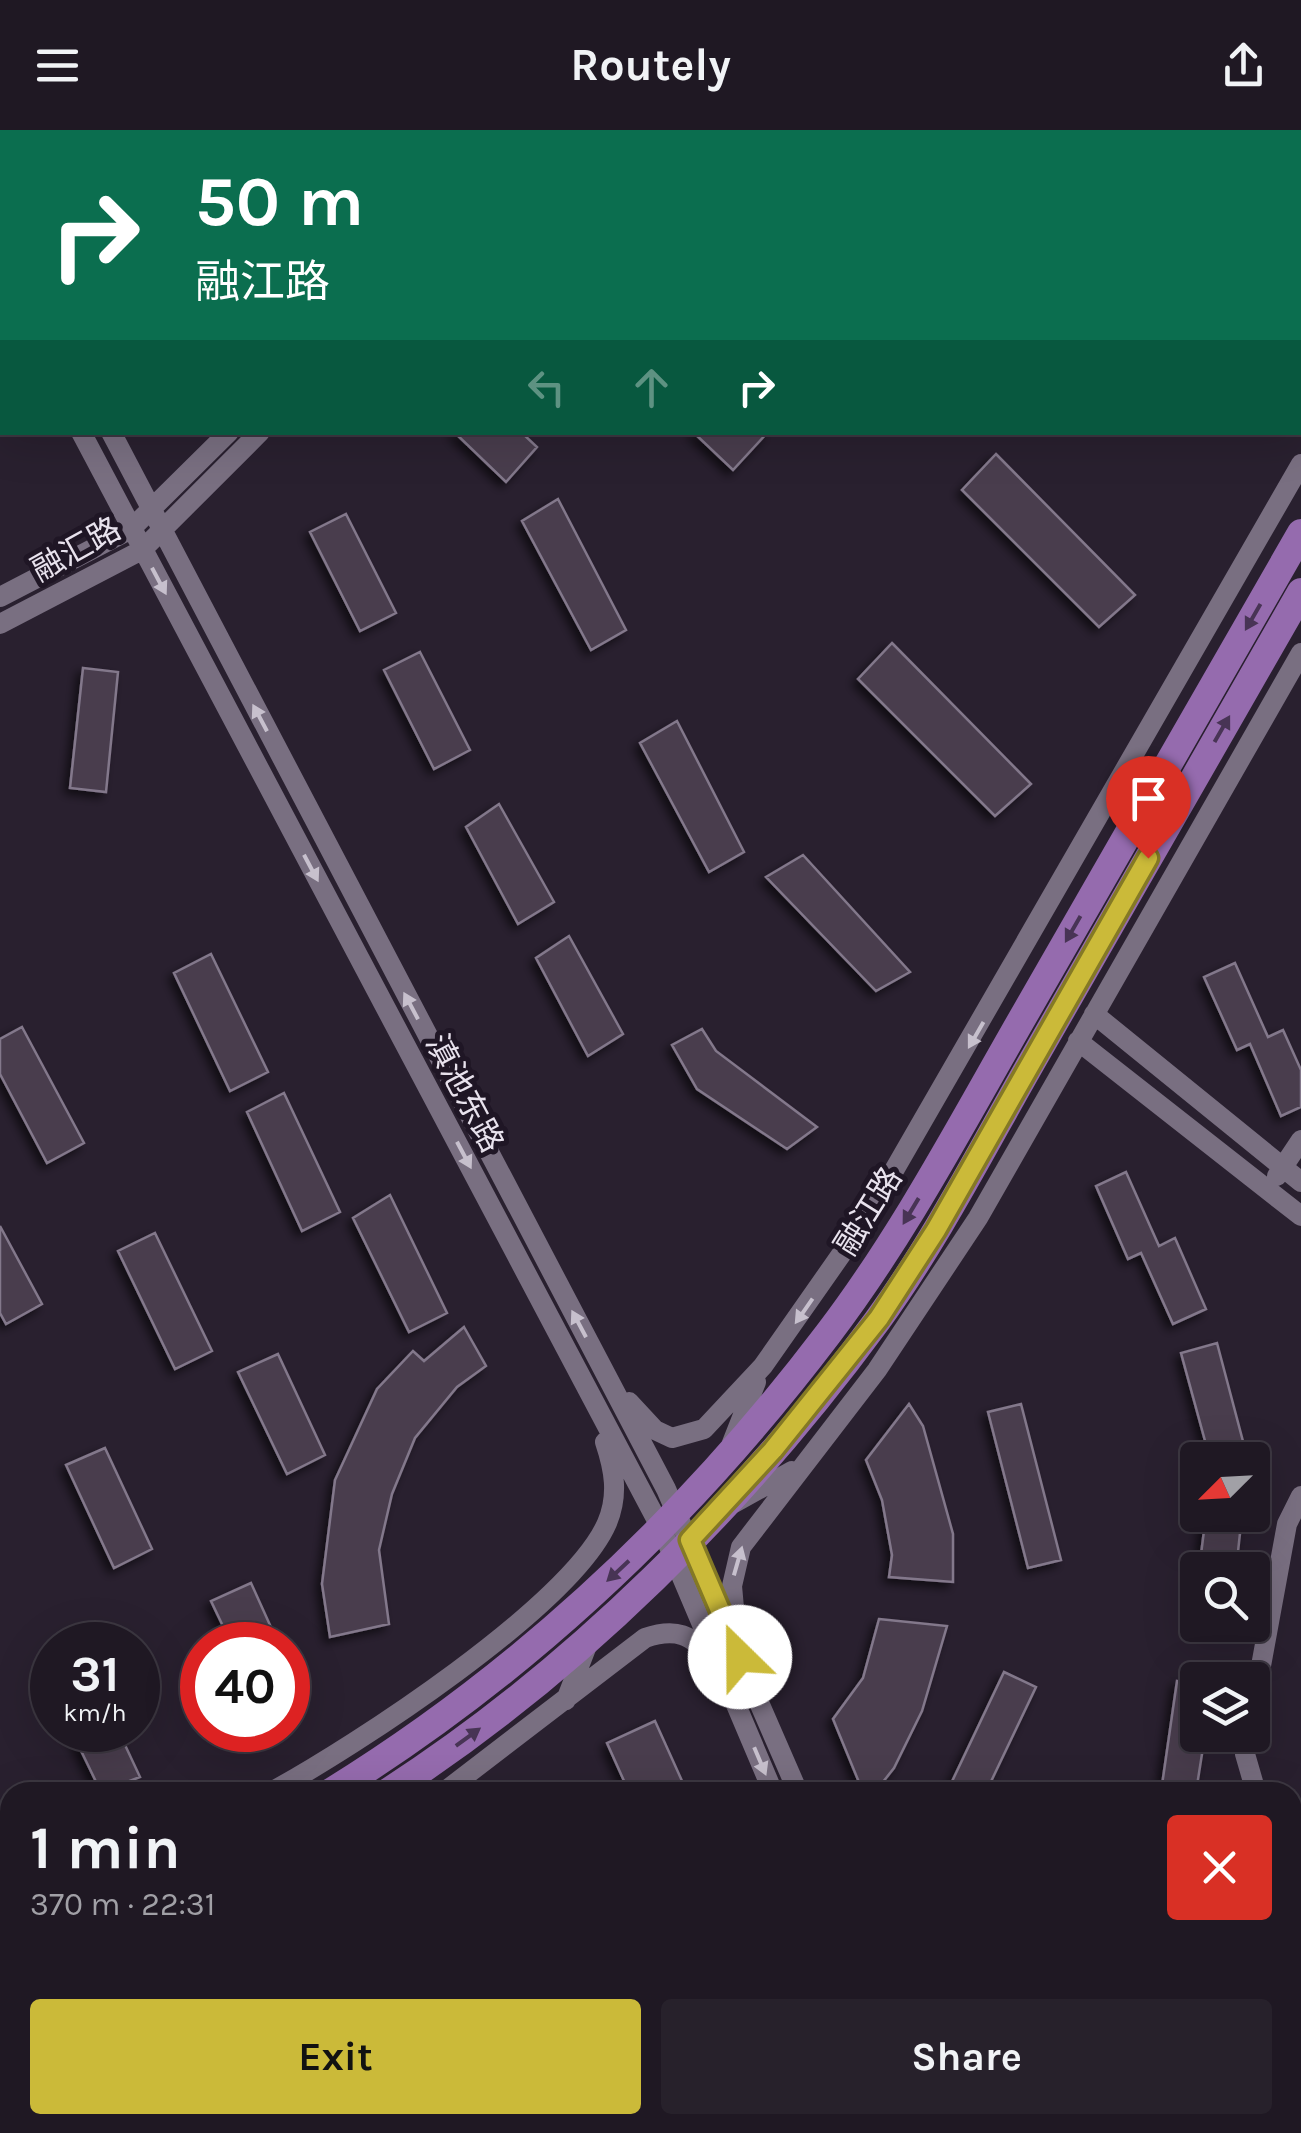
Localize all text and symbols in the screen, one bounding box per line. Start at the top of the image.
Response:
icon: menu [30,38,85,93]
icon: share [1216,38,1271,93]
text: Routely [570,39,731,91]
text: 50 m [195,161,364,243]
icon: right [30,170,160,300]
text: 融江路 [195,256,330,308]
icon: left [519,360,574,415]
icon: ahead [624,360,679,415]
icon: right [729,360,784,415]
street label: 融汇路 [25,510,127,589]
one-way arrow [149,567,167,595]
one-way arrow [1244,603,1262,631]
one-way arrow [251,704,268,733]
one-way arrow [1213,715,1230,744]
pin [1106,756,1191,859]
icon: arrive [1121,771,1176,826]
one-way arrow [303,853,320,882]
one-way arrow [1065,915,1082,943]
one-way arrow [403,991,420,1020]
one-way arrow [967,1021,985,1049]
street label: 滇池东路 [418,1028,511,1158]
one-way arrow [456,1140,473,1169]
street label: 融江路 [827,1161,910,1262]
one-way arrow [902,1197,920,1225]
one-way arrow [795,1298,814,1324]
one-way arrow [571,1310,588,1339]
north arrow [1180,1442,1270,1532]
map controls [1180,1442,1270,1752]
one-way arrow [731,1545,746,1576]
button: search [1180,1552,1270,1642]
one-way arrow [607,1559,631,1582]
position arrow [688,1605,792,1709]
speed limit sign: 40 [180,1622,310,1752]
text: 31 [71,1645,119,1704]
button: layers [1180,1662,1270,1752]
text: km/h [63,1698,127,1727]
one-way arrow [455,1727,481,1747]
one-way arrow [752,1746,768,1776]
text: 1 min [30,1813,181,1883]
button: close [1167,1815,1272,1920]
text: 370 m · 22:31 [30,1886,215,1923]
button: Exit [30,1999,641,2114]
button: Share [661,1999,1272,2114]

